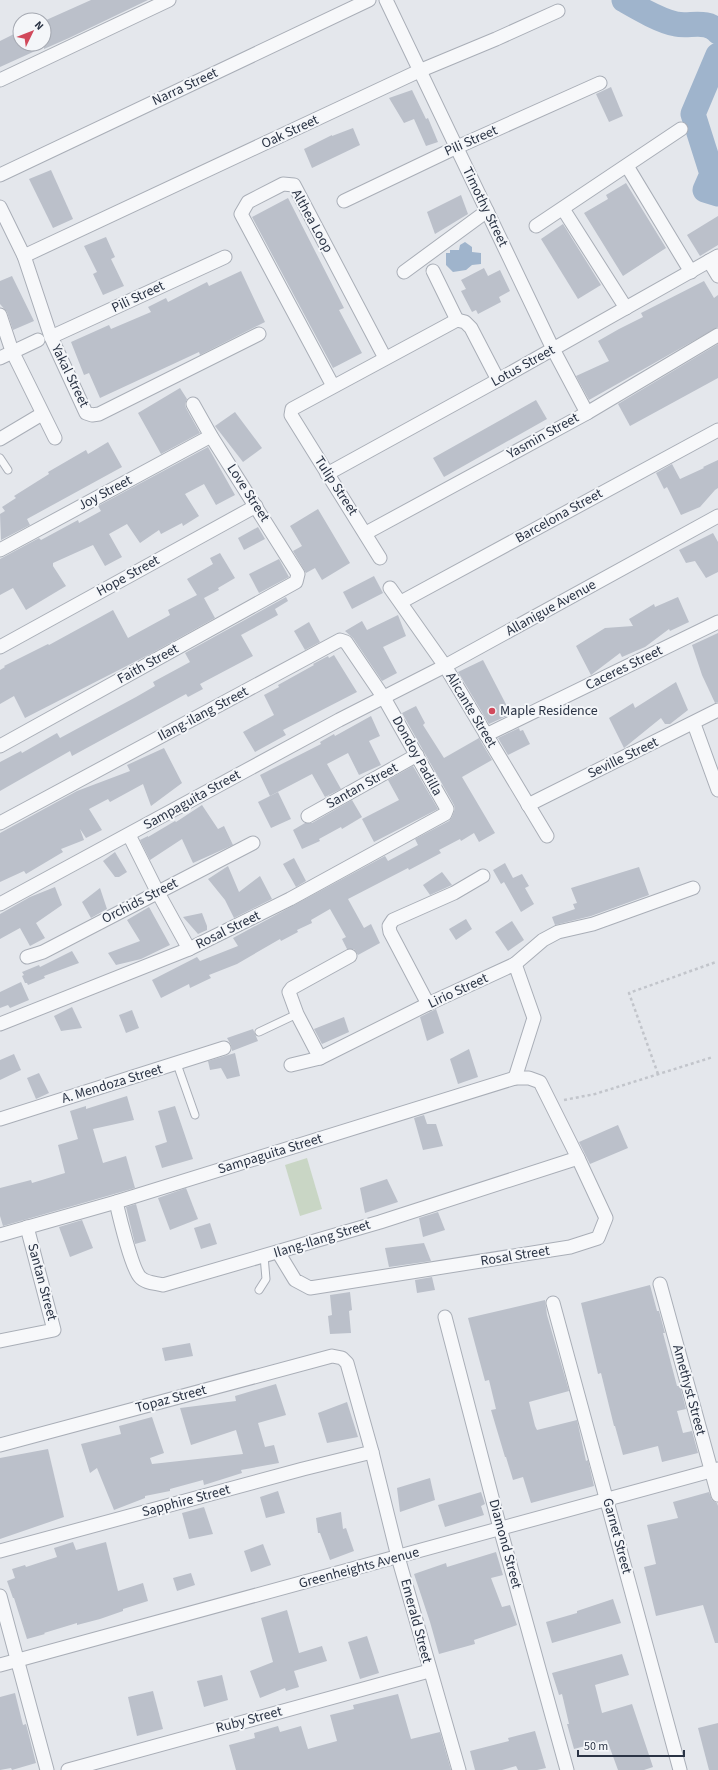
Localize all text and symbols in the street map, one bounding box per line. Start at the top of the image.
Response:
north arrow [12,12,52,52]
text: N [31,18,47,33]
street label: Narra Street [149,63,221,111]
street label: Oak Street [258,110,322,154]
street label: Pili Street [441,120,501,162]
street label: Timothy Street [457,164,513,251]
street label: Althea Loop [286,186,338,257]
street label: Pili Street [108,276,168,318]
street label: Yakal Street [46,340,94,411]
street label: Lotus Street [488,340,559,392]
street label: Yasmin Street [503,408,583,464]
street label: Tulip Street [309,452,363,520]
street label: Love Street [222,460,274,526]
street label: Joy Street [74,470,136,516]
street label: Barcelona Street [512,484,606,548]
street label: Hope Street [93,550,163,602]
street label: Allanigue Avenue [502,575,600,641]
street label: Faith Street [114,639,182,689]
street label: Caceres Street [582,641,666,695]
street label: Alicante Street [441,668,502,752]
street label: Ilang-ilang Street [154,682,252,746]
place label: Maple Residence [500,701,598,721]
marker: Maple Residence [487,706,497,716]
street label: Dondoy Padilla [387,713,447,799]
street label: Seville Street [584,732,662,784]
street label: Santan Street [323,758,402,814]
street label: Sampaguita Street [140,765,244,835]
street label: Orchids Street [98,873,182,929]
street label: Rosal Street [192,906,264,954]
street label: Lirio Street [425,968,491,1014]
street label: A. Mendoza Street [59,1059,165,1109]
street label: Sampaguita Street [215,1129,325,1179]
street label: Ilang-Ilang Street [271,1215,373,1263]
street label: Santan Street [22,1241,62,1323]
street label: Rosal Street [479,1241,551,1271]
street label: Amethyst Street [667,1342,711,1438]
street label: Topaz Street [133,1380,209,1418]
street label: Sapphire Street [140,1480,233,1522]
street label: Garnet Street [597,1496,637,1576]
street label: Diamond Street [483,1497,527,1591]
street label: Greenheights Avenue [297,1542,422,1594]
street label: Emerald Street [395,1577,437,1666]
street label: Ruby Street [214,1702,285,1738]
scale bar [578,1732,684,1758]
text: 50 m [584,1738,608,1755]

